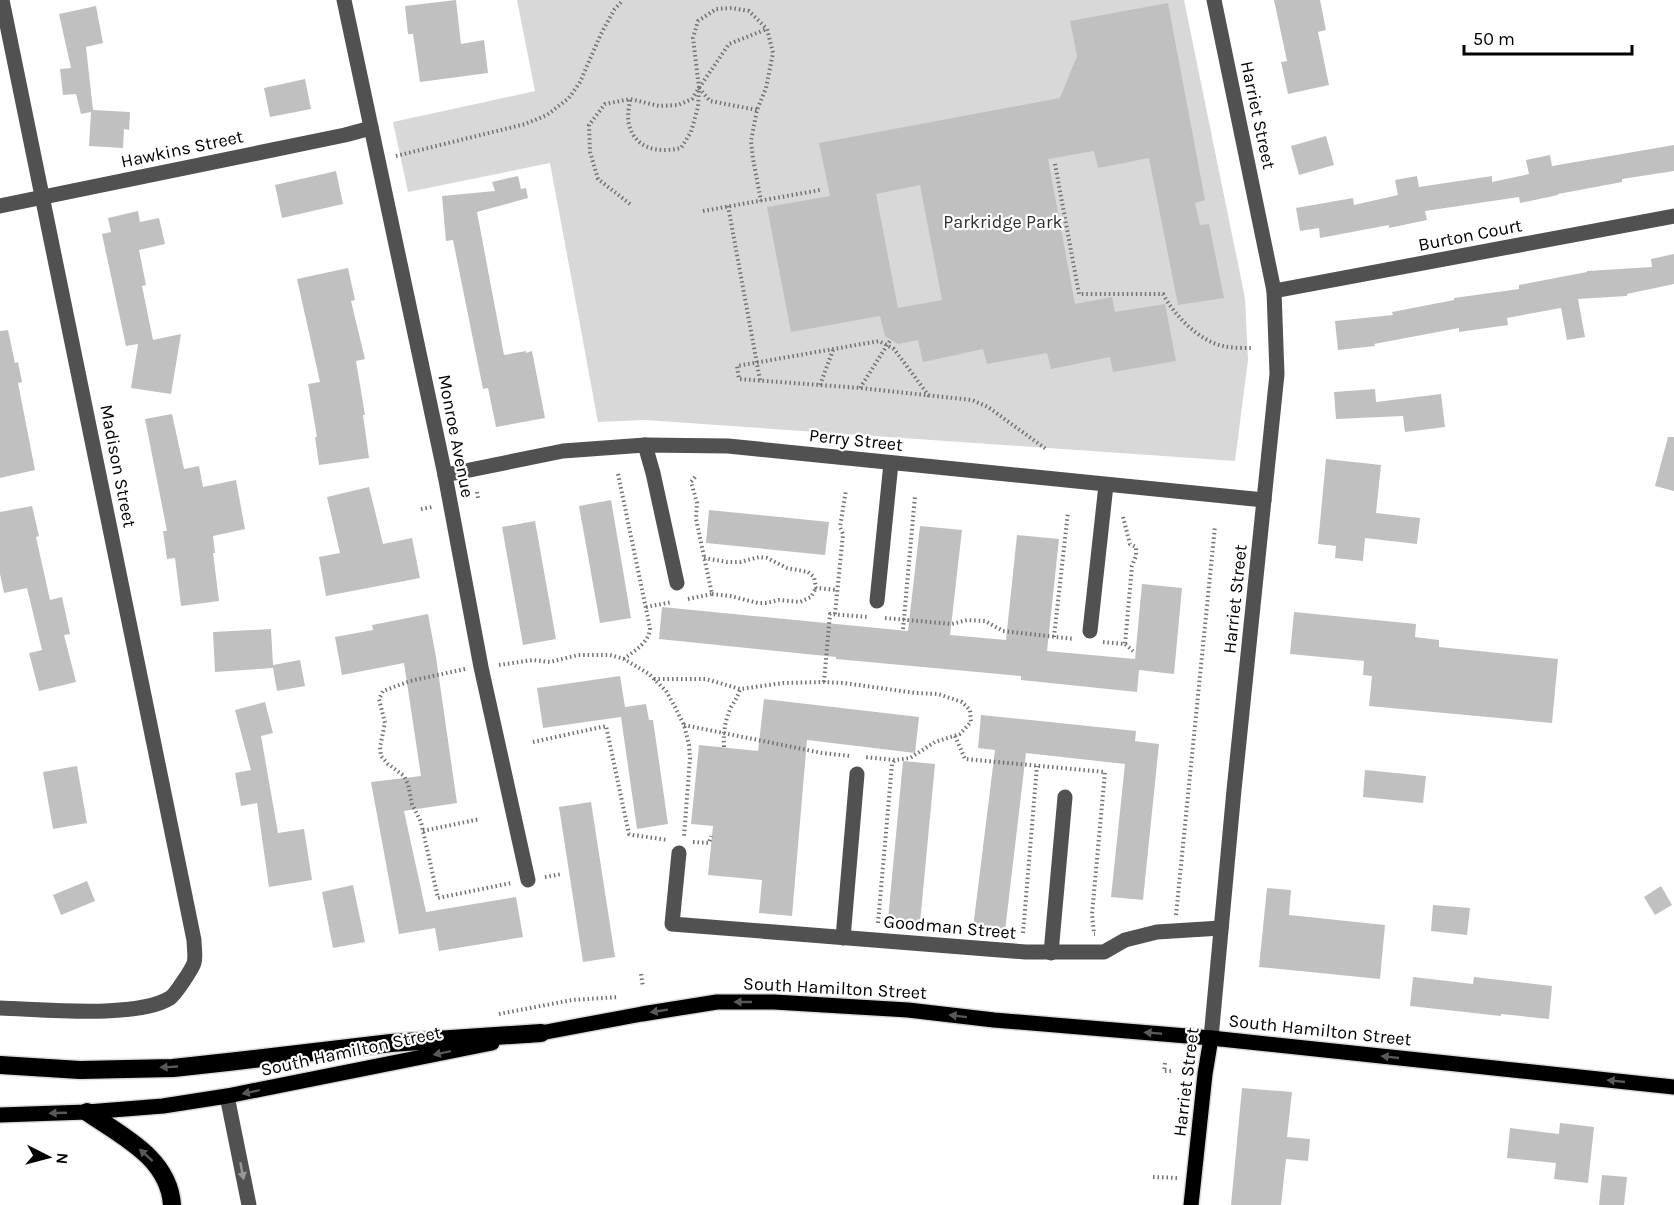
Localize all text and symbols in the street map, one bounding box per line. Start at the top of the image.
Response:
scale bar [1464,18,1632,56]
text: 50 m [1473,28,1515,50]
street label: Harriet Street [1236,59,1280,171]
street label: Hawkins Street [119,125,245,173]
park label: Parkridge Park [943,211,1063,233]
street label: Burton Court [1416,214,1524,256]
street label: Monroe Avenue [433,373,479,499]
street label: Madison Street [95,403,141,530]
street label: Perry Street [808,424,904,456]
street label: Harriet Street [1218,543,1252,655]
street label: Goodman Street [883,910,1018,944]
street label: South Hamilton Street [743,972,928,1004]
one-way arrow [734,997,753,1007]
one-way arrow [650,1007,669,1016]
street label: South Hamilton Street [1227,1009,1413,1051]
one-way arrow [949,1011,968,1021]
street label: South Hamilton Street [259,1021,443,1081]
street label: Harriet Street [1168,1026,1204,1138]
one-way arrow [1143,1028,1162,1038]
one-way arrow [432,1049,451,1058]
one-way arrow [1380,1052,1399,1062]
one-way arrow [159,1063,178,1072]
one-way arrow [1606,1076,1625,1086]
one-way arrow [242,1087,260,1097]
one-way arrow [48,1109,67,1118]
north arrow [18,1127,78,1187]
one-way arrow [139,1148,154,1162]
text: N [52,1152,72,1165]
one-way arrow [238,1162,247,1181]

